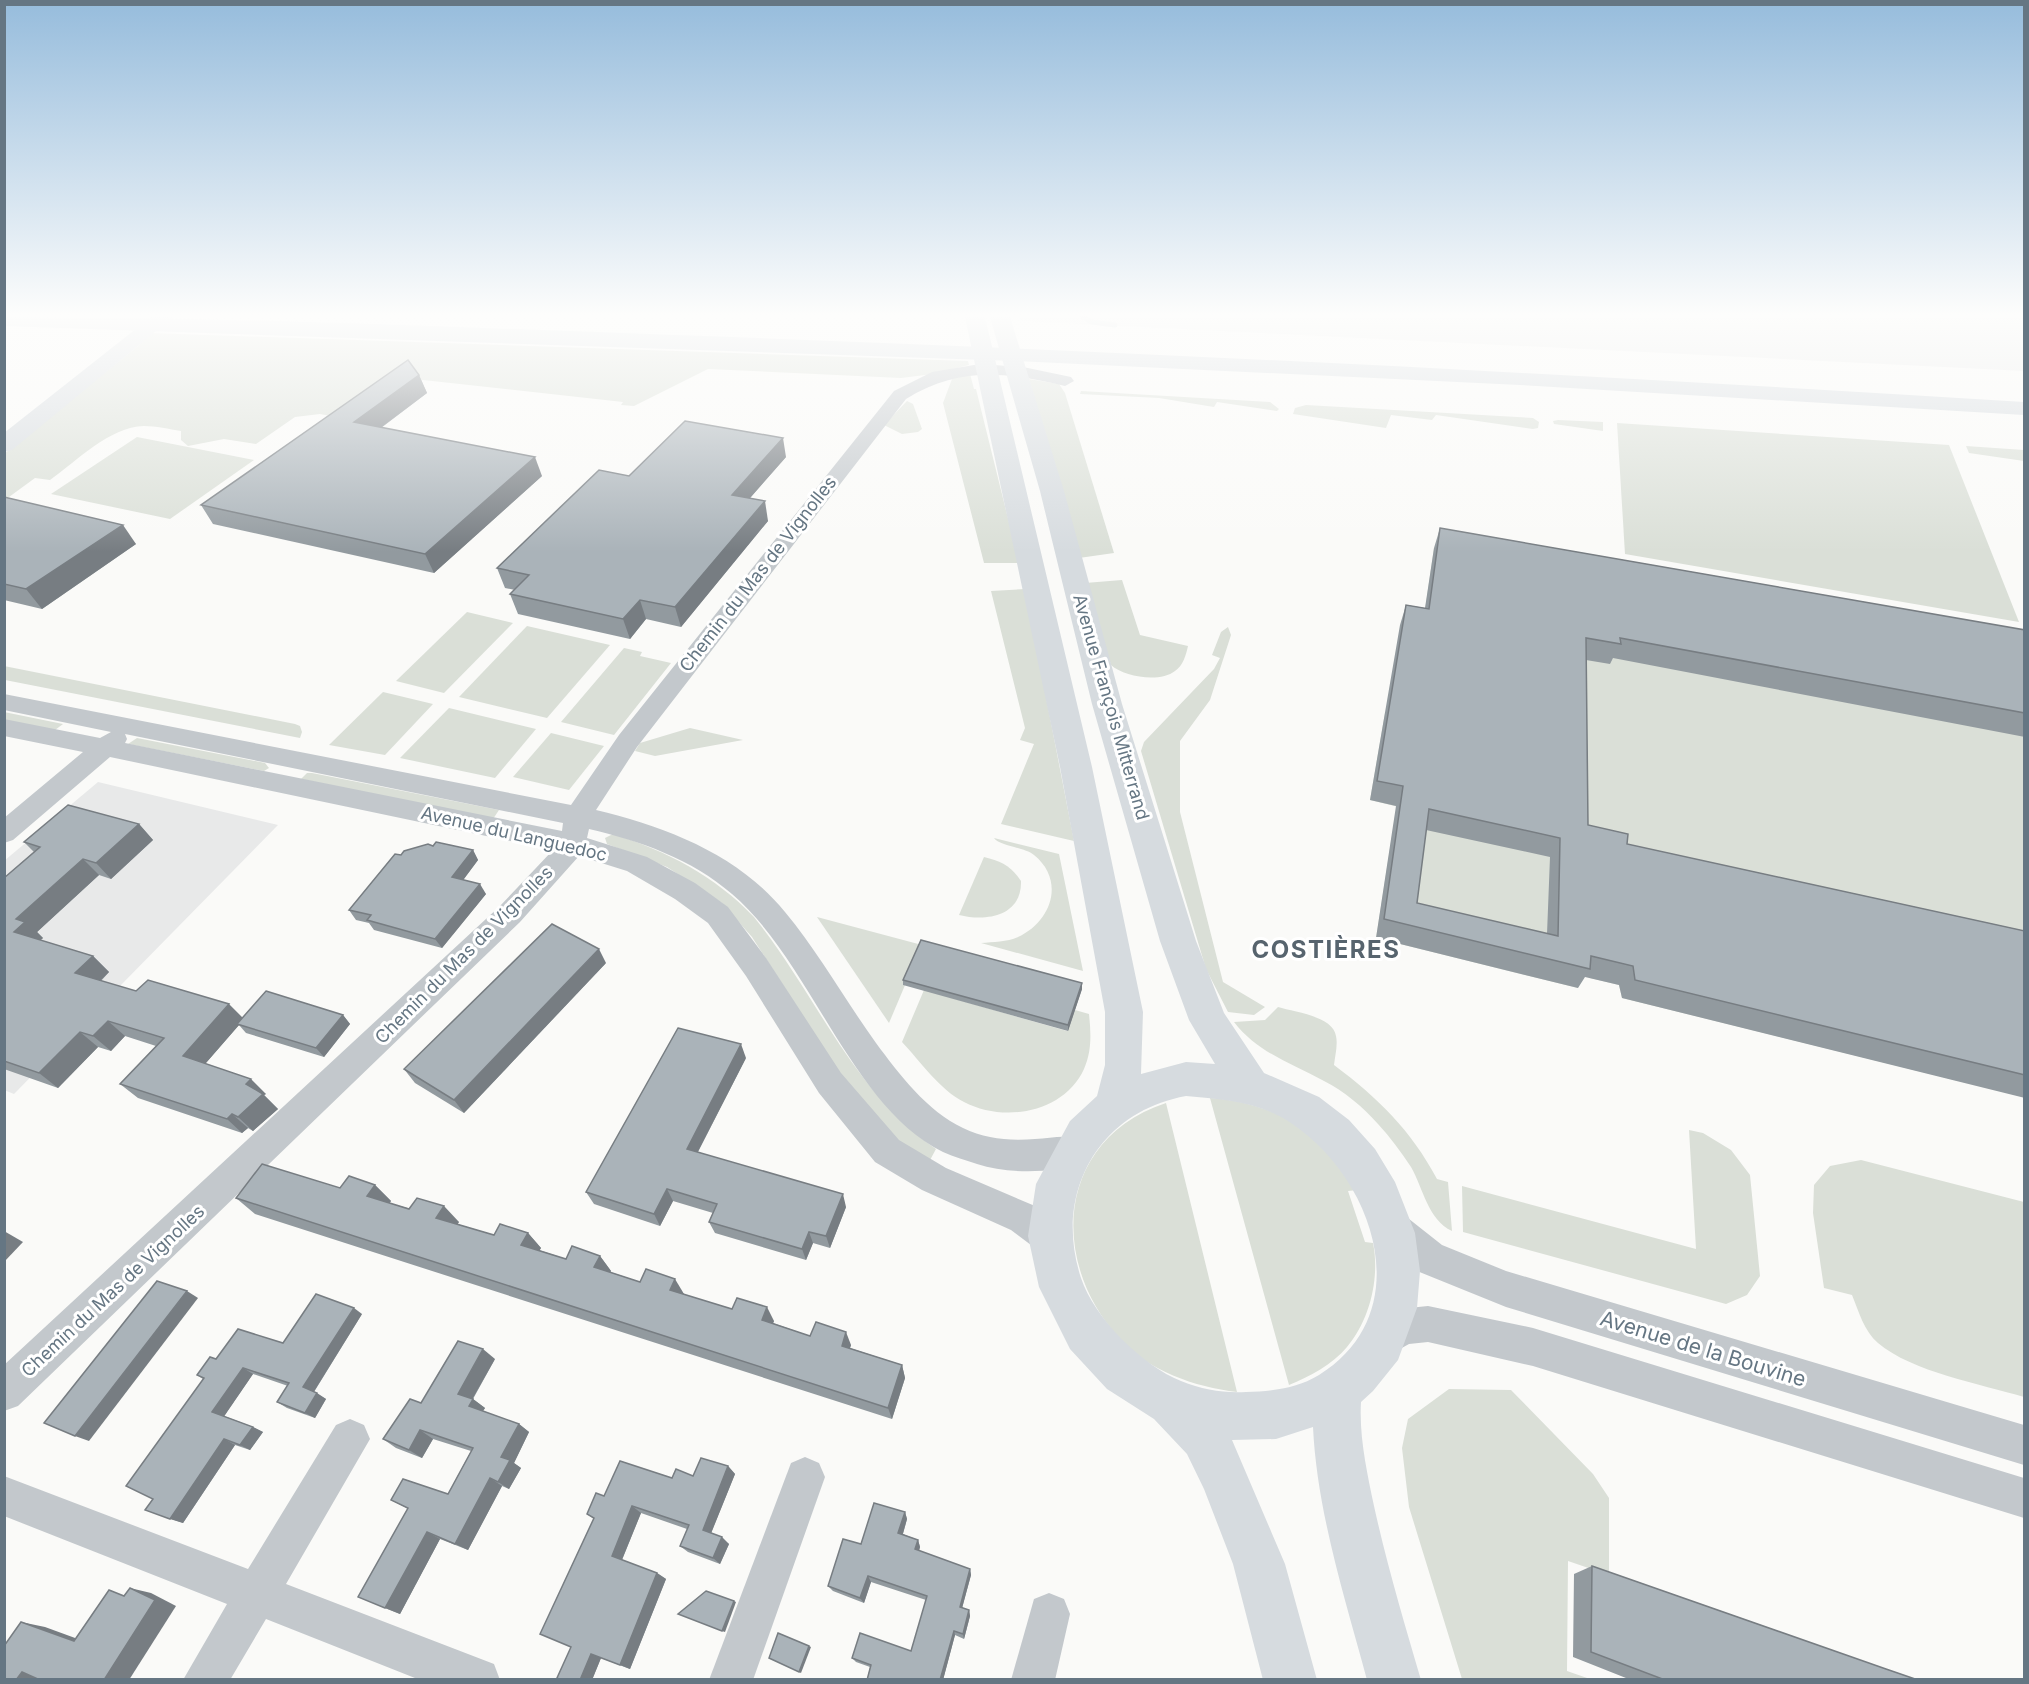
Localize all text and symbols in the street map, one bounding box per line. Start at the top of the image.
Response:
street label: Chemin du Mas de Vignolles [675,472,840,676]
street label: Avenue François Mitterrand [1069,592,1154,822]
street label: Avenue du Languedoc [419,802,609,865]
street label: Chemin du Mas de Vignolles [371,862,557,1048]
district label: COSTIÈRES [1252,935,1400,964]
street label: Chemin du Mas de Vignolles [17,1200,208,1381]
street label: Avenue de la Bouvine [1597,1305,1809,1392]

